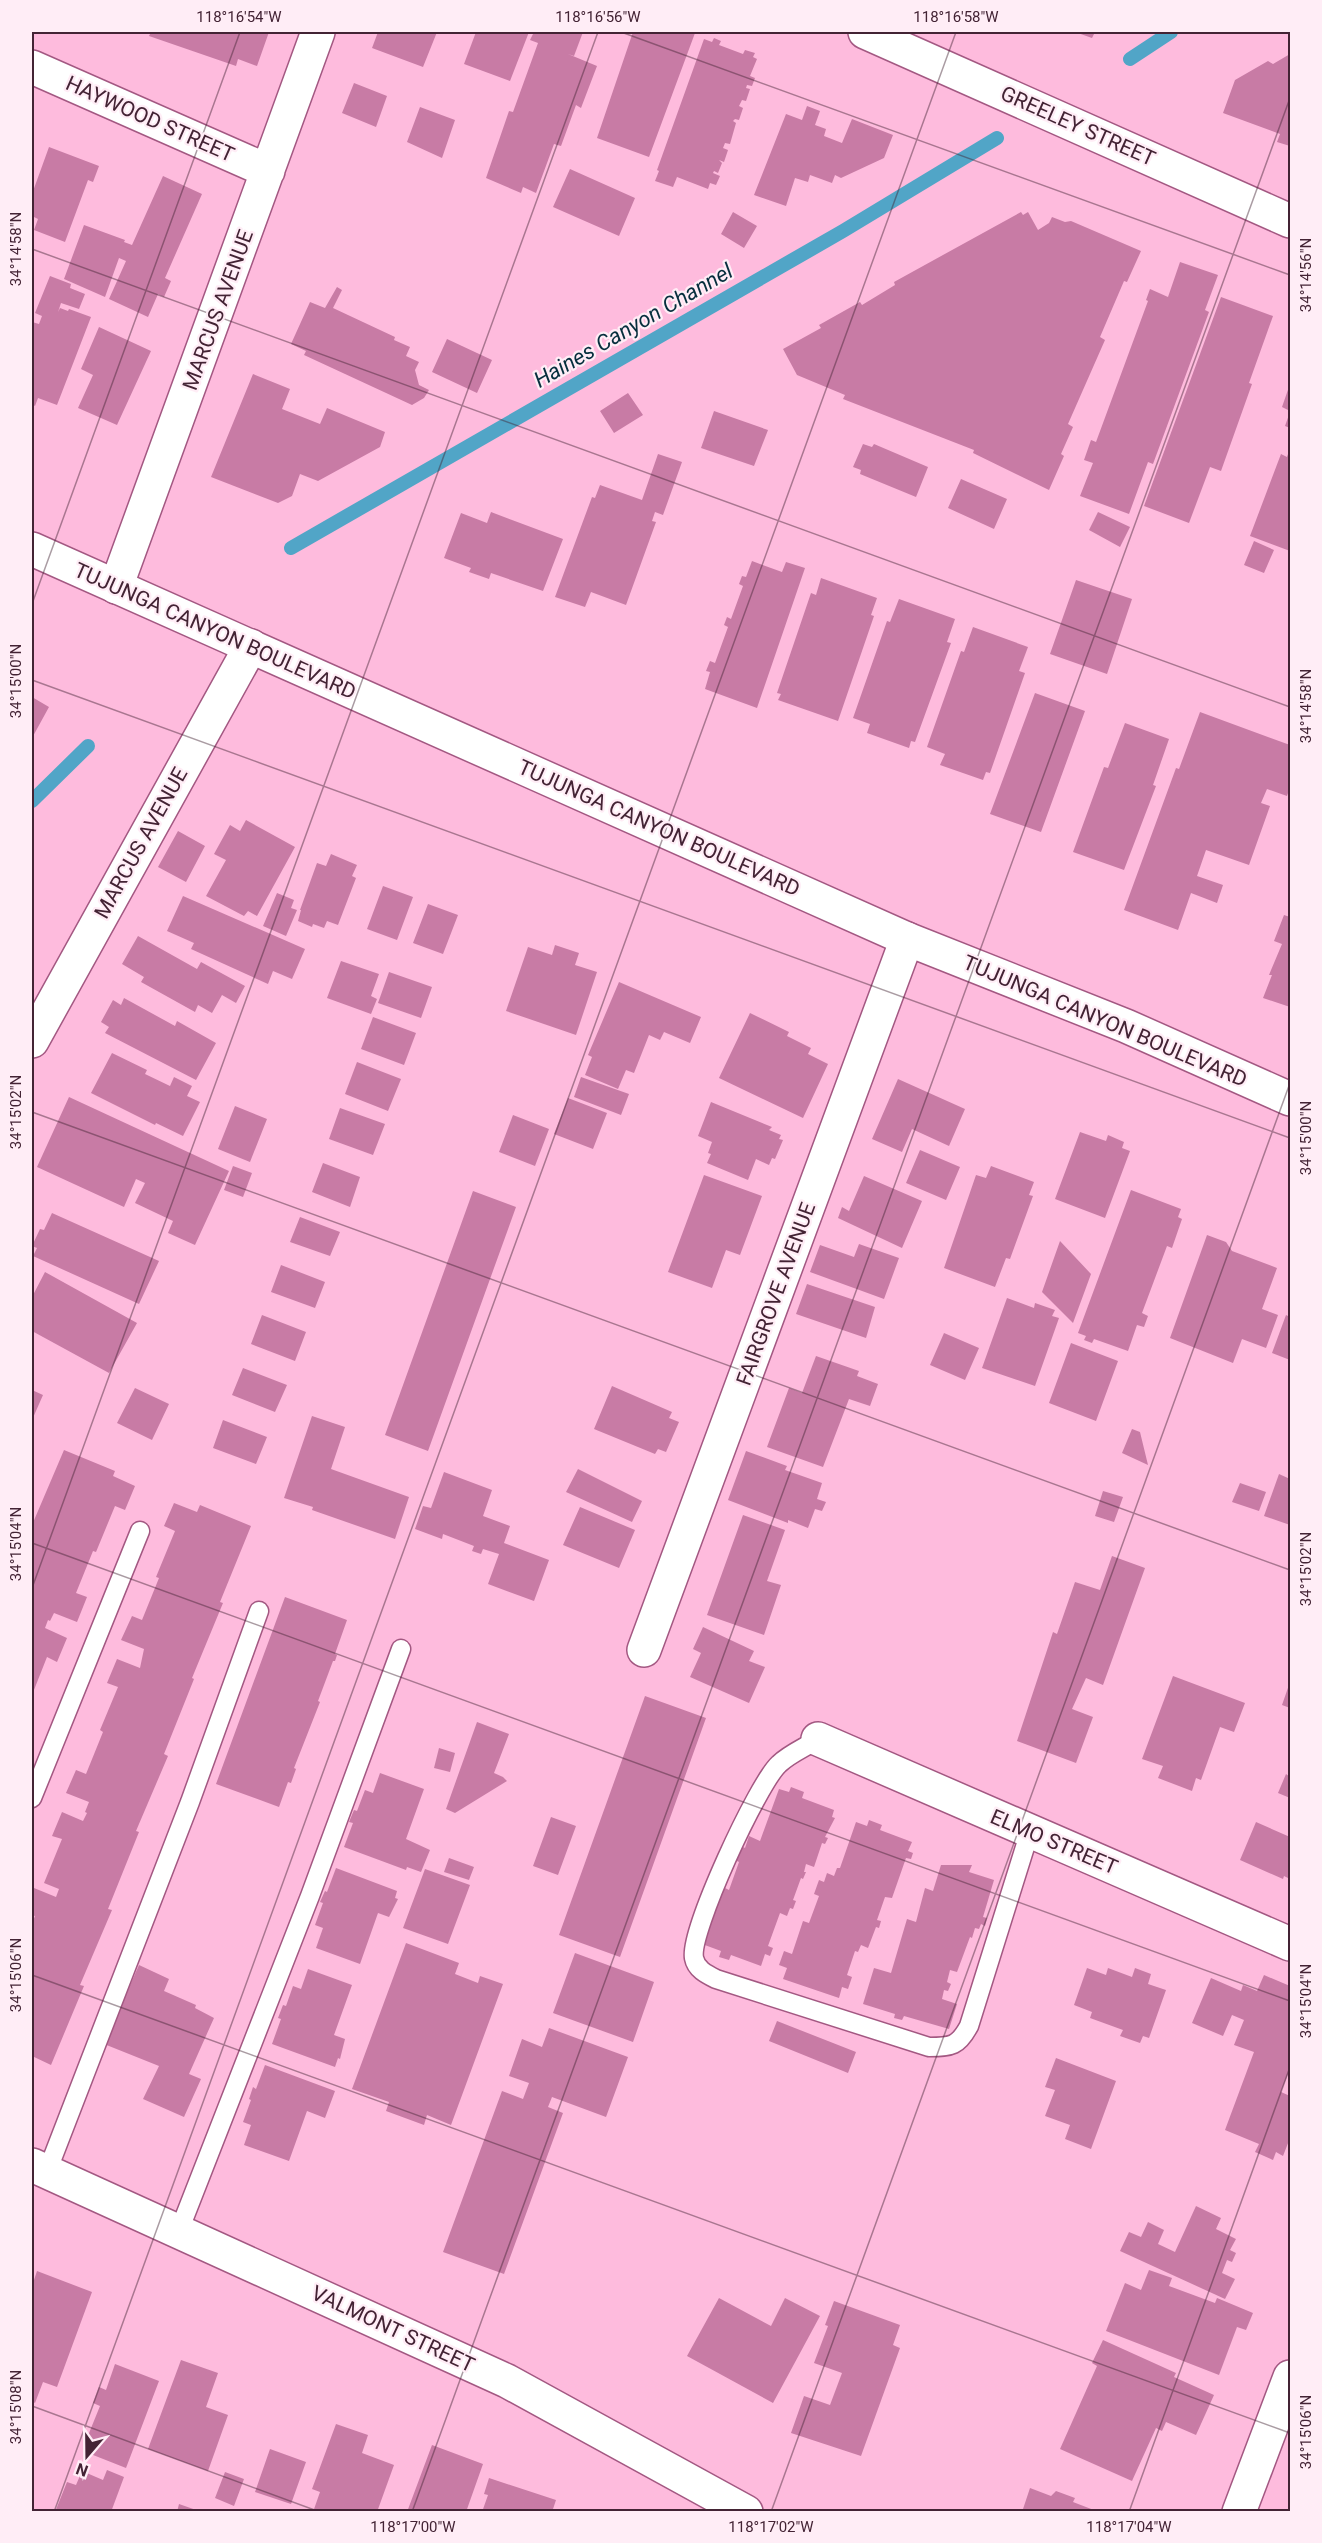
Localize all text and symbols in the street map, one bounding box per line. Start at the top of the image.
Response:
text: 118°16'54"W [196,8,282,26]
text: 118°16'56"W [555,8,641,26]
text: 118°16'58"W [913,8,999,26]
street label: HAYWOOD STREET [62,71,238,167]
street label: GREELEY STREET [997,81,1159,171]
text: 34°14'58"N [7,212,25,286]
street label: MARCUS AVENUE [178,227,258,393]
text: 34°14'56"N [1297,238,1315,312]
water label: Haines Canyon Channel [529,258,738,393]
street label: TUJUNGA CANYON BOULEVARD [70,558,360,704]
text: 34°15'00"N [7,644,25,718]
text: 34°14'58"N [1297,669,1315,743]
street label: TUJUNGA CANYON BOULEVARD [514,755,804,901]
street label: MARCUS AVENUE [90,763,192,923]
street label: TUJUNGA CANYON BOULEVARD [959,950,1251,1092]
text: 34°15'02"N [7,1075,25,1149]
text: 34°15'00"N [1297,1101,1315,1175]
street label: FAIRGROVE AVENUE [732,1199,820,1389]
text: 34°15'04"N [7,1507,25,1581]
text: 34°15'02"N [1297,1532,1315,1606]
street label: ELMO STREET [987,1804,1122,1880]
text: 34°15'06"N [7,1938,25,2012]
text: 34°15'04"N [1297,1964,1315,2038]
street label: VALMONT STREET [308,2281,479,2377]
text: 34°15'08"N [7,2370,25,2444]
text: 34°15'06"N [1297,2395,1315,2469]
north arrow [57,2426,117,2486]
text: N [73,2459,91,2480]
text: 118°17'00"W [370,2518,456,2536]
text: 118°17'02"W [728,2518,814,2536]
text: 118°17'04"W [1086,2518,1172,2536]

